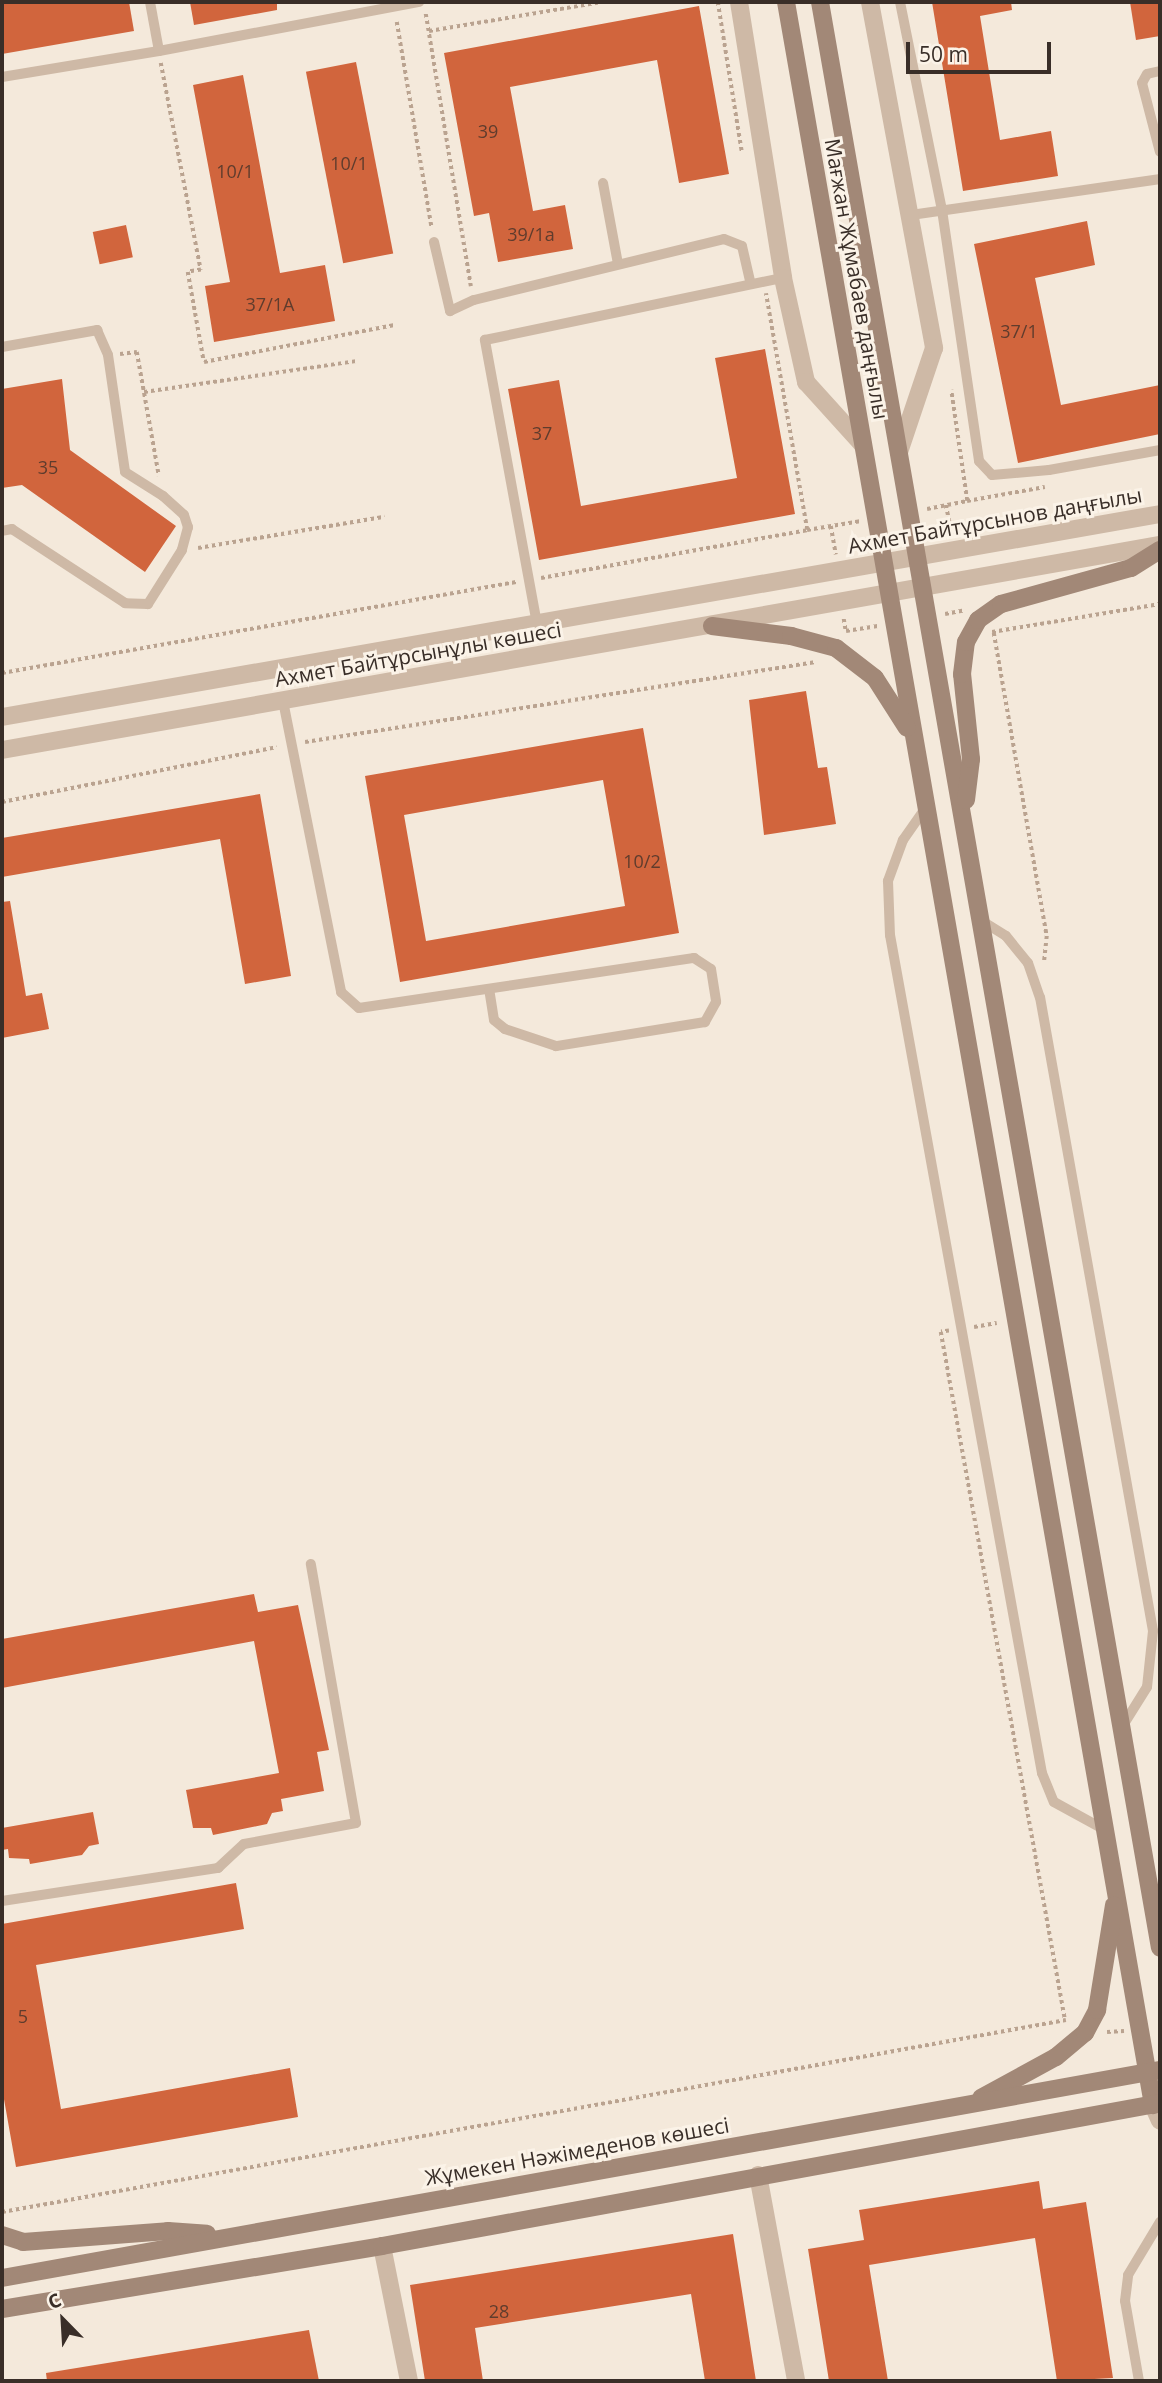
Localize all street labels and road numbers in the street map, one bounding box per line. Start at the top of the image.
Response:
street label: Мағжан Жұмабаев даңғылы [820,137,894,421]
street label: Ахмет Байтұрсынов даңғылы [846,482,1144,558]
street label: Ахмет Байтұрсынұлы көшесі [273,616,563,692]
street label: Жұмекен Нәжімеденов көшесі [423,2112,731,2190]

